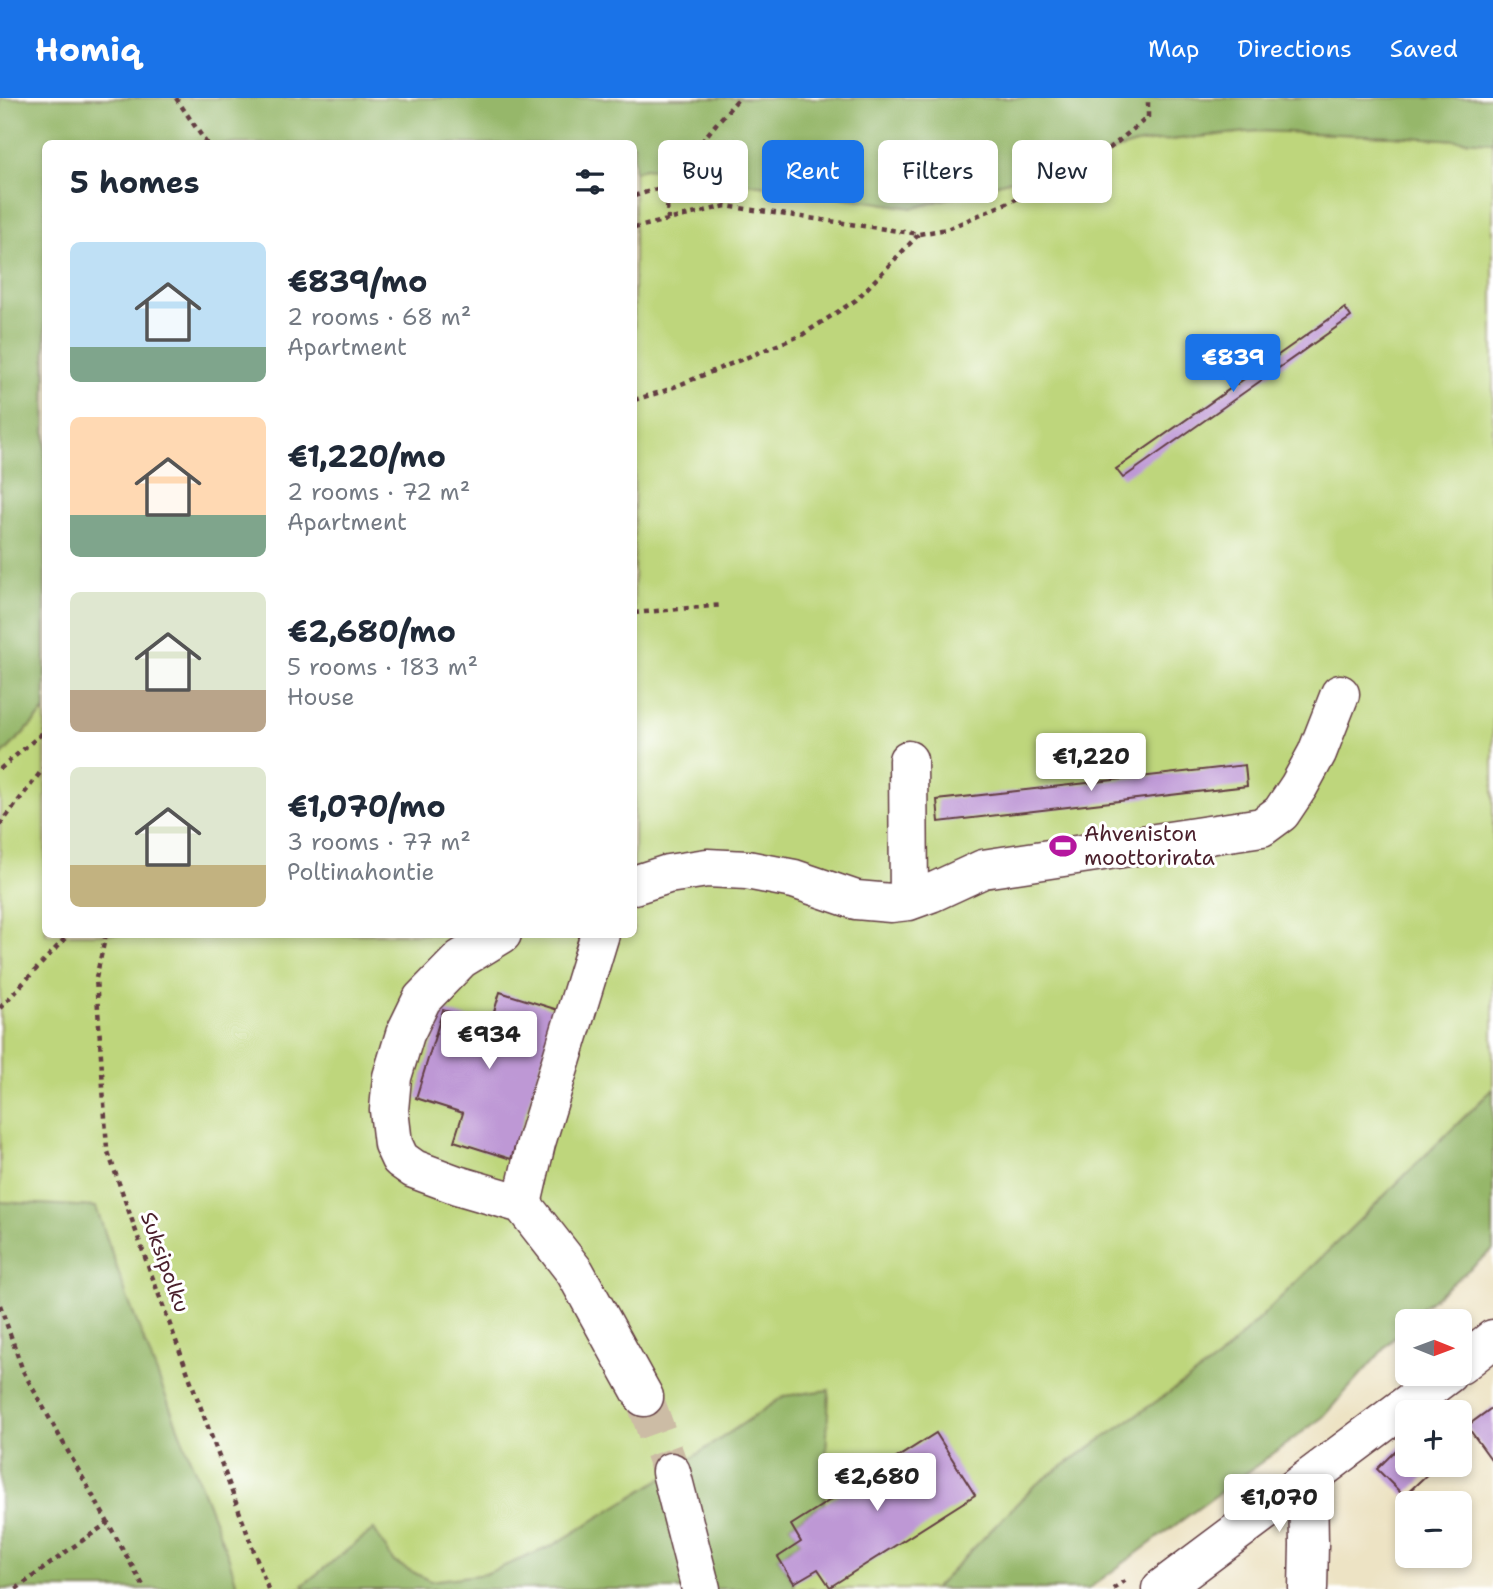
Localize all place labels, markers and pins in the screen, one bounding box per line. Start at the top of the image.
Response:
pin: €839 [1192,334,1274,394]
pin: €1,220 [1034,734,1148,793]
place label: Ahveniston moottorirata [1084,820,1215,872]
sports icon: Ahveniston moottorirata [1048,831,1078,861]
pin: €934 [448,1012,530,1071]
pin: €2,680 [820,1454,934,1513]
pin: €1,070 [1222,1474,1336,1534]

